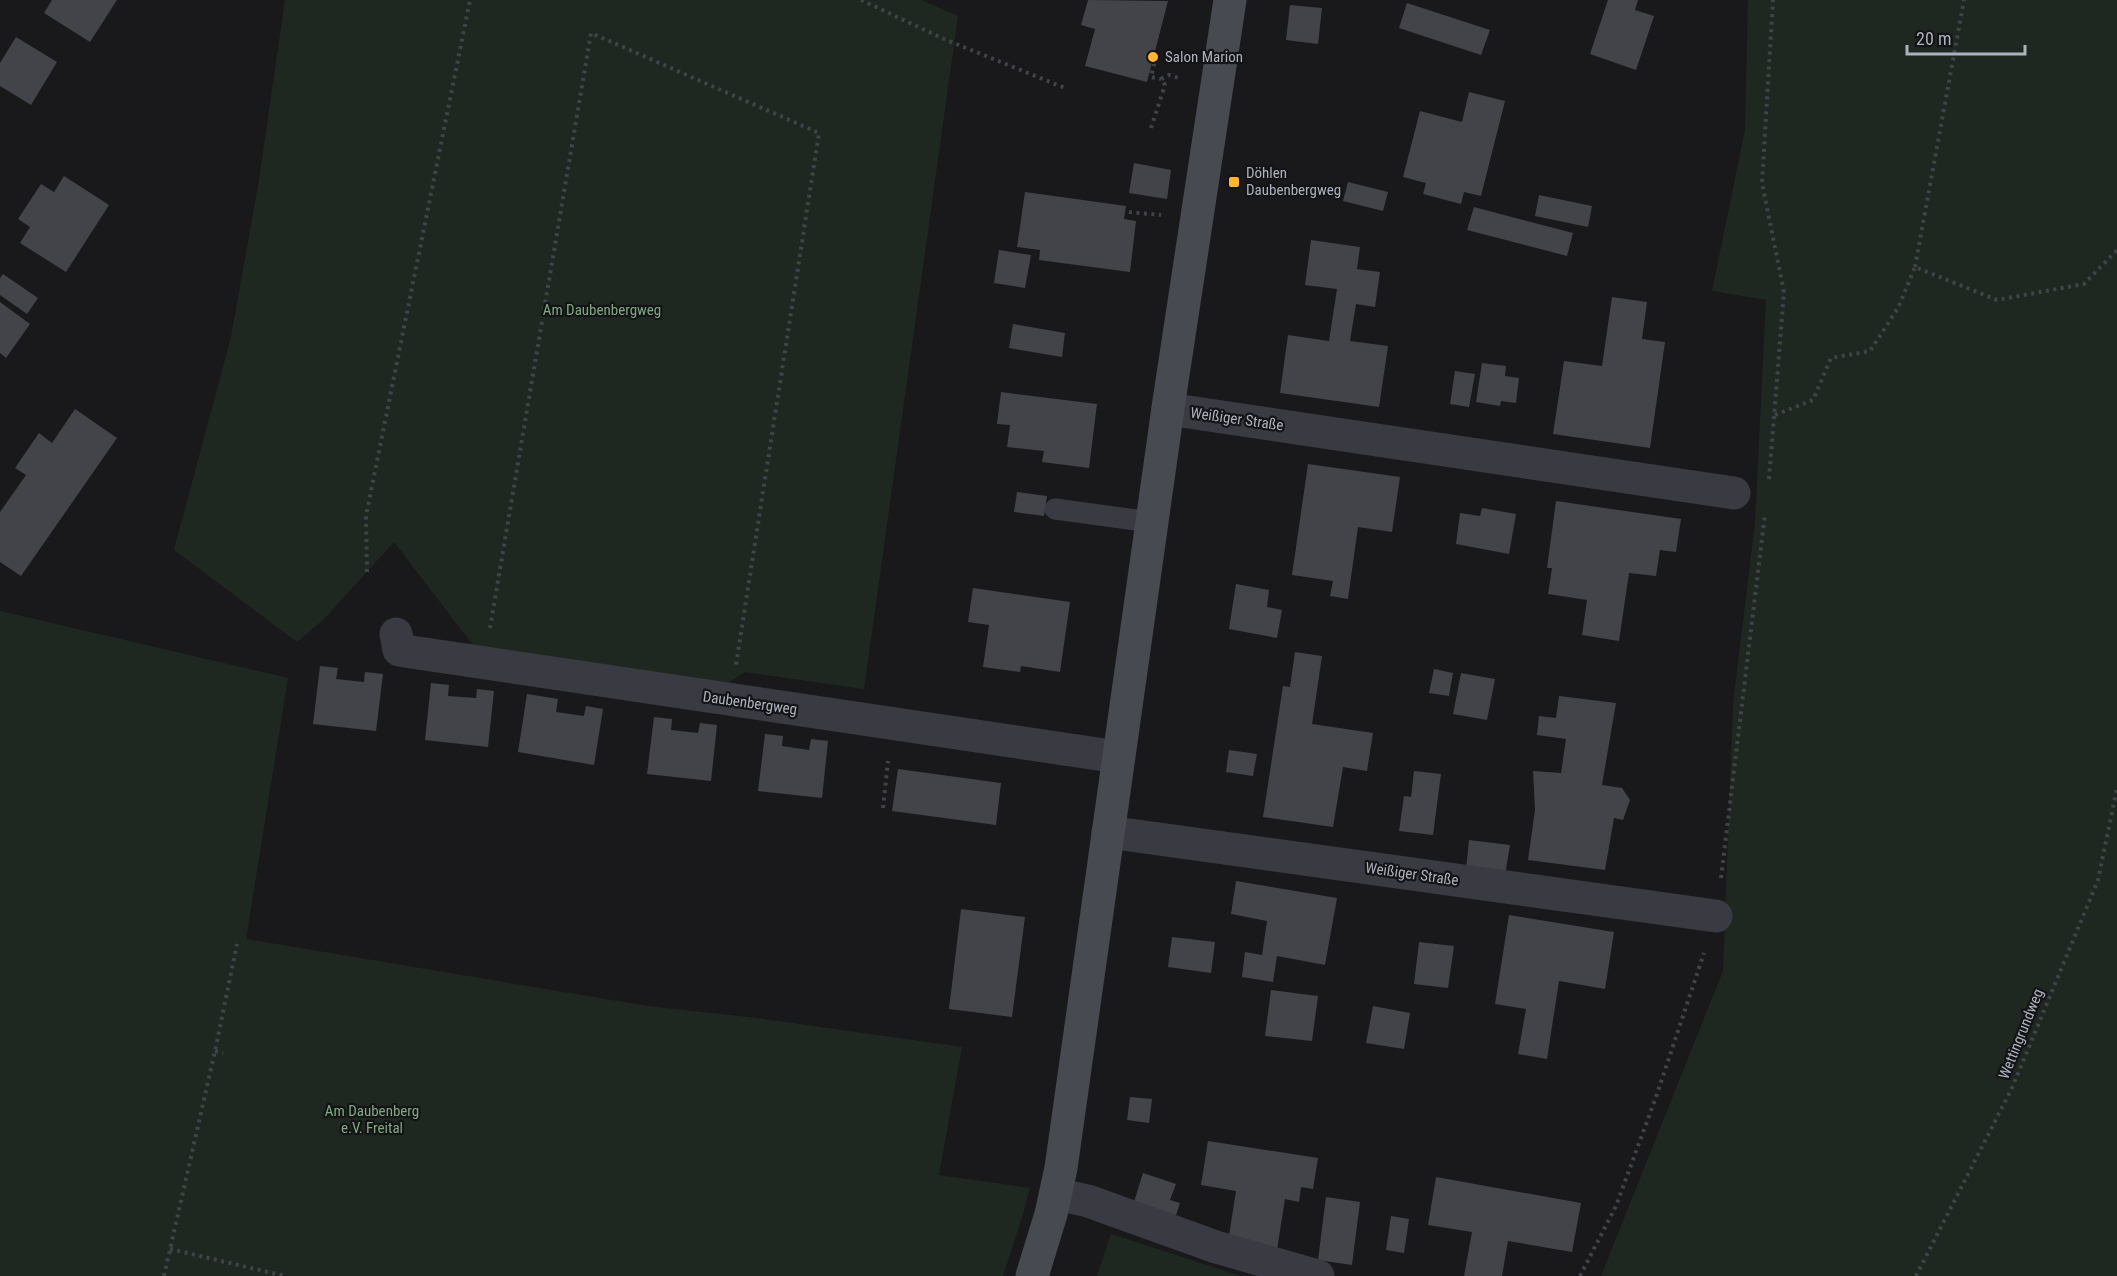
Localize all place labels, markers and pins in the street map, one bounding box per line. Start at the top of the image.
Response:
place label: Salon Marion [1165,48,1243,66]
marker: Salon Marion [1146,50,1160,64]
place label: Döhlen Daubenbergweg [1246,164,1341,199]
marker: Döhlen Daubenbergweg [1227,175,1241,189]

